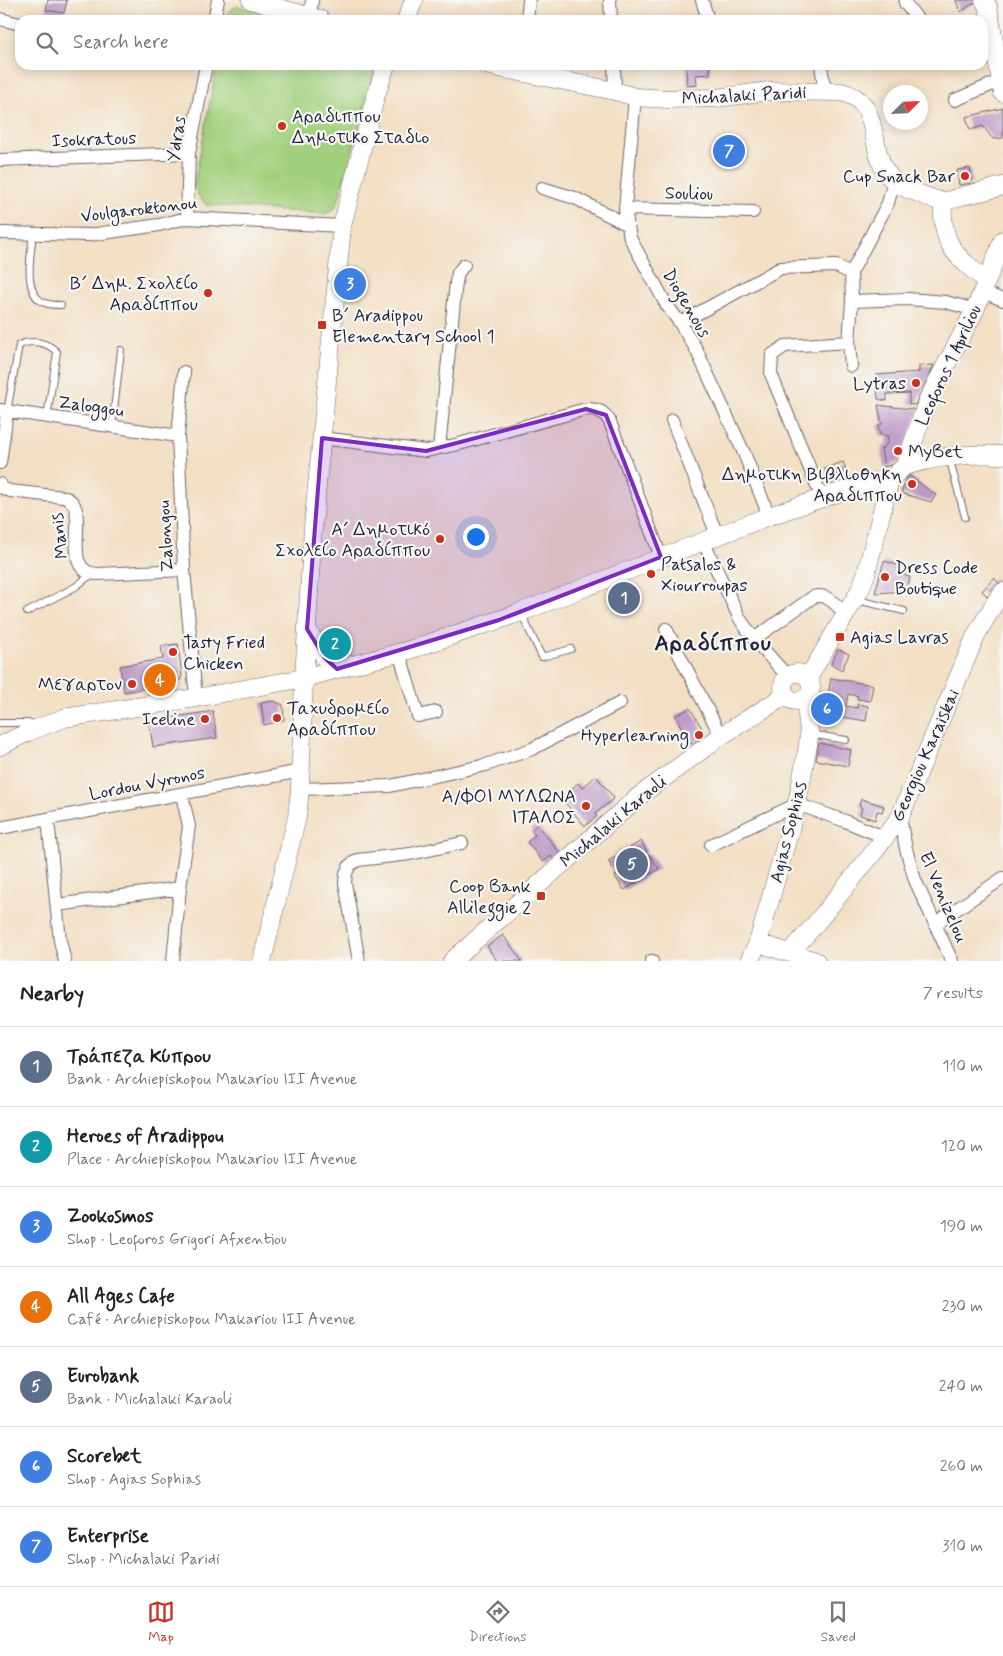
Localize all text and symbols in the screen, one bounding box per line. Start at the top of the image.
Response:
search box [15,15,988,70]
icon: search [33,29,61,57]
text: Search here [73,30,169,55]
street label: Michalaki Paridi [681,81,807,111]
north arrow [883,85,928,130]
place label: Αραδιππου Δημοτικο Σταδιο [292,105,429,150]
street label: Ydras [162,114,192,164]
marker: Αραδιππου Δημοτικο Σταδιο [276,120,288,132]
street label: Isokratous [51,127,137,153]
pin: 7 [713,132,745,170]
place label: Cup Snack Bar [843,165,956,189]
marker: Cup Snack Bar [959,170,971,182]
street label: Souliou [665,182,713,206]
street label: Voulgaroktonou [79,191,199,230]
pin: 3 [334,265,366,303]
street label: Diogenous [654,265,716,344]
place label: Β´ Δημ. Σχολείο Αραδίππου [70,272,198,317]
marker: Β´ Δημ. Σχολείο Αραδίππου [202,287,214,299]
street label: Leoforos 1 Apriliou [910,301,989,431]
place label: B´ Aradippou Elementary School 1 [332,304,495,349]
marker: B´ Aradippou Elementary School 1 [316,319,328,331]
place label: Lytras [853,372,906,396]
marker: Lytras [910,377,922,389]
street label: Zaloggou [56,390,125,424]
place label: MyBet [908,440,963,464]
marker: MyBet [892,445,904,457]
place label: Δημοτικη Βιβλιοθηκη Αραδιππου [722,463,902,508]
marker: Δημοτικη Βιβλιοθηκη Αραδιππου [906,478,918,490]
street label: Zalongou [152,500,180,572]
street label: Manis [45,511,75,560]
place label: Α´ Δημοτικό Σχολείο Αραδίππου [275,518,430,563]
your location [463,524,489,550]
marker: Α´ Δημοτικό Σχολείο Αραδίππου [434,533,446,545]
place label: Patsalos & Xiourroupas [661,553,748,598]
place label: Dress Code Boutique [895,556,978,601]
marker: Patsalos & Xiourroupas [645,568,657,580]
marker: Dress Code Boutique [879,571,891,583]
pin: 1 [608,579,640,617]
pin: 2 [319,625,351,663]
place label: Agias Lavras [850,626,949,650]
district label: Αραδίππου [654,630,772,658]
place label: Tasty Fried Chicken [183,631,265,676]
marker: Agias Lavras [834,631,846,643]
marker: Tasty Fried Chicken [167,646,179,658]
pin: 4 [144,661,176,699]
place label: Μεγαρτον [38,673,122,697]
marker: Μεγαρτον [126,678,138,690]
street label: Georgiou Karaiskai [886,685,967,826]
pin: 6 [811,690,843,728]
place label: Ταχυδρομείο Αραδίππου [287,697,389,742]
place label: Iceline [142,708,195,732]
marker: Ταχυδρομείο Αραδίππου [271,712,283,724]
marker: Iceline [199,713,211,725]
place label: Hyperlearning [581,724,689,749]
marker: Hyperlearning [693,729,705,741]
street label: Lordou Vyronos [87,761,207,807]
street label: Michalaki Karaoli [555,770,672,874]
street label: Agias Sophias [765,779,813,886]
place label: Α/ΦΟΙ ΜΥΛΩΝΑ ΙΤΑΛΟΣ [442,785,576,830]
marker: Α/ΦΟΙ ΜΥΛΩΝΑ ΙΤΑΛΟΣ [580,800,592,812]
pin: 5 [616,845,648,883]
street label: El Venizelou [913,848,973,947]
place label: Coop Bank Allileggie 2 [447,875,531,922]
marker: Coop Bank Allileggie 2 [535,890,547,902]
text: Nearby [20,980,84,1008]
text: 7 results [923,983,983,1004]
text: Τράπεζα Κύπρου [67,1044,211,1069]
text: 1 [32,1056,40,1077]
text: 110 m [942,1056,983,1077]
text: Bank · Archiepiskopou Makariou III Avenue [67,1069,357,1090]
text: Heroes of Aradippou [67,1124,223,1149]
text: 2 [32,1136,40,1157]
text: 120 m [941,1136,983,1157]
text: Place · Archiepiskopou Makariou III Avenue [67,1149,357,1170]
text: Zookosmos [67,1204,153,1229]
text: 3 [32,1216,40,1237]
text: 190 m [940,1216,983,1237]
text: Shop · Leoforos Grigori Afxentiou [67,1229,287,1250]
text: All Ages Cafe [67,1284,175,1309]
text: 4 [31,1296,41,1317]
text: 230 m [942,1296,983,1317]
text: Café · Archiepiskopou Makariou III Avenue [67,1309,356,1330]
text: Eurobank [67,1364,139,1389]
text: 5 [31,1376,41,1397]
text: 240 m [939,1376,983,1397]
text: Bank · Michalaki Karaoli [67,1389,232,1410]
text: Scorebet [67,1444,141,1469]
text: 6 [32,1456,40,1477]
text: 260 m [940,1456,983,1477]
text: Shop · Agias Sophias [67,1469,201,1490]
text: Enterprise [67,1524,149,1549]
text: 7 [31,1536,41,1557]
text: 310 m [942,1536,983,1557]
text: Shop · Michalaki Paridi [67,1549,220,1570]
tab: Map [147,1598,175,1646]
tab: Directions [469,1598,527,1646]
tab: Saved [821,1598,856,1646]

